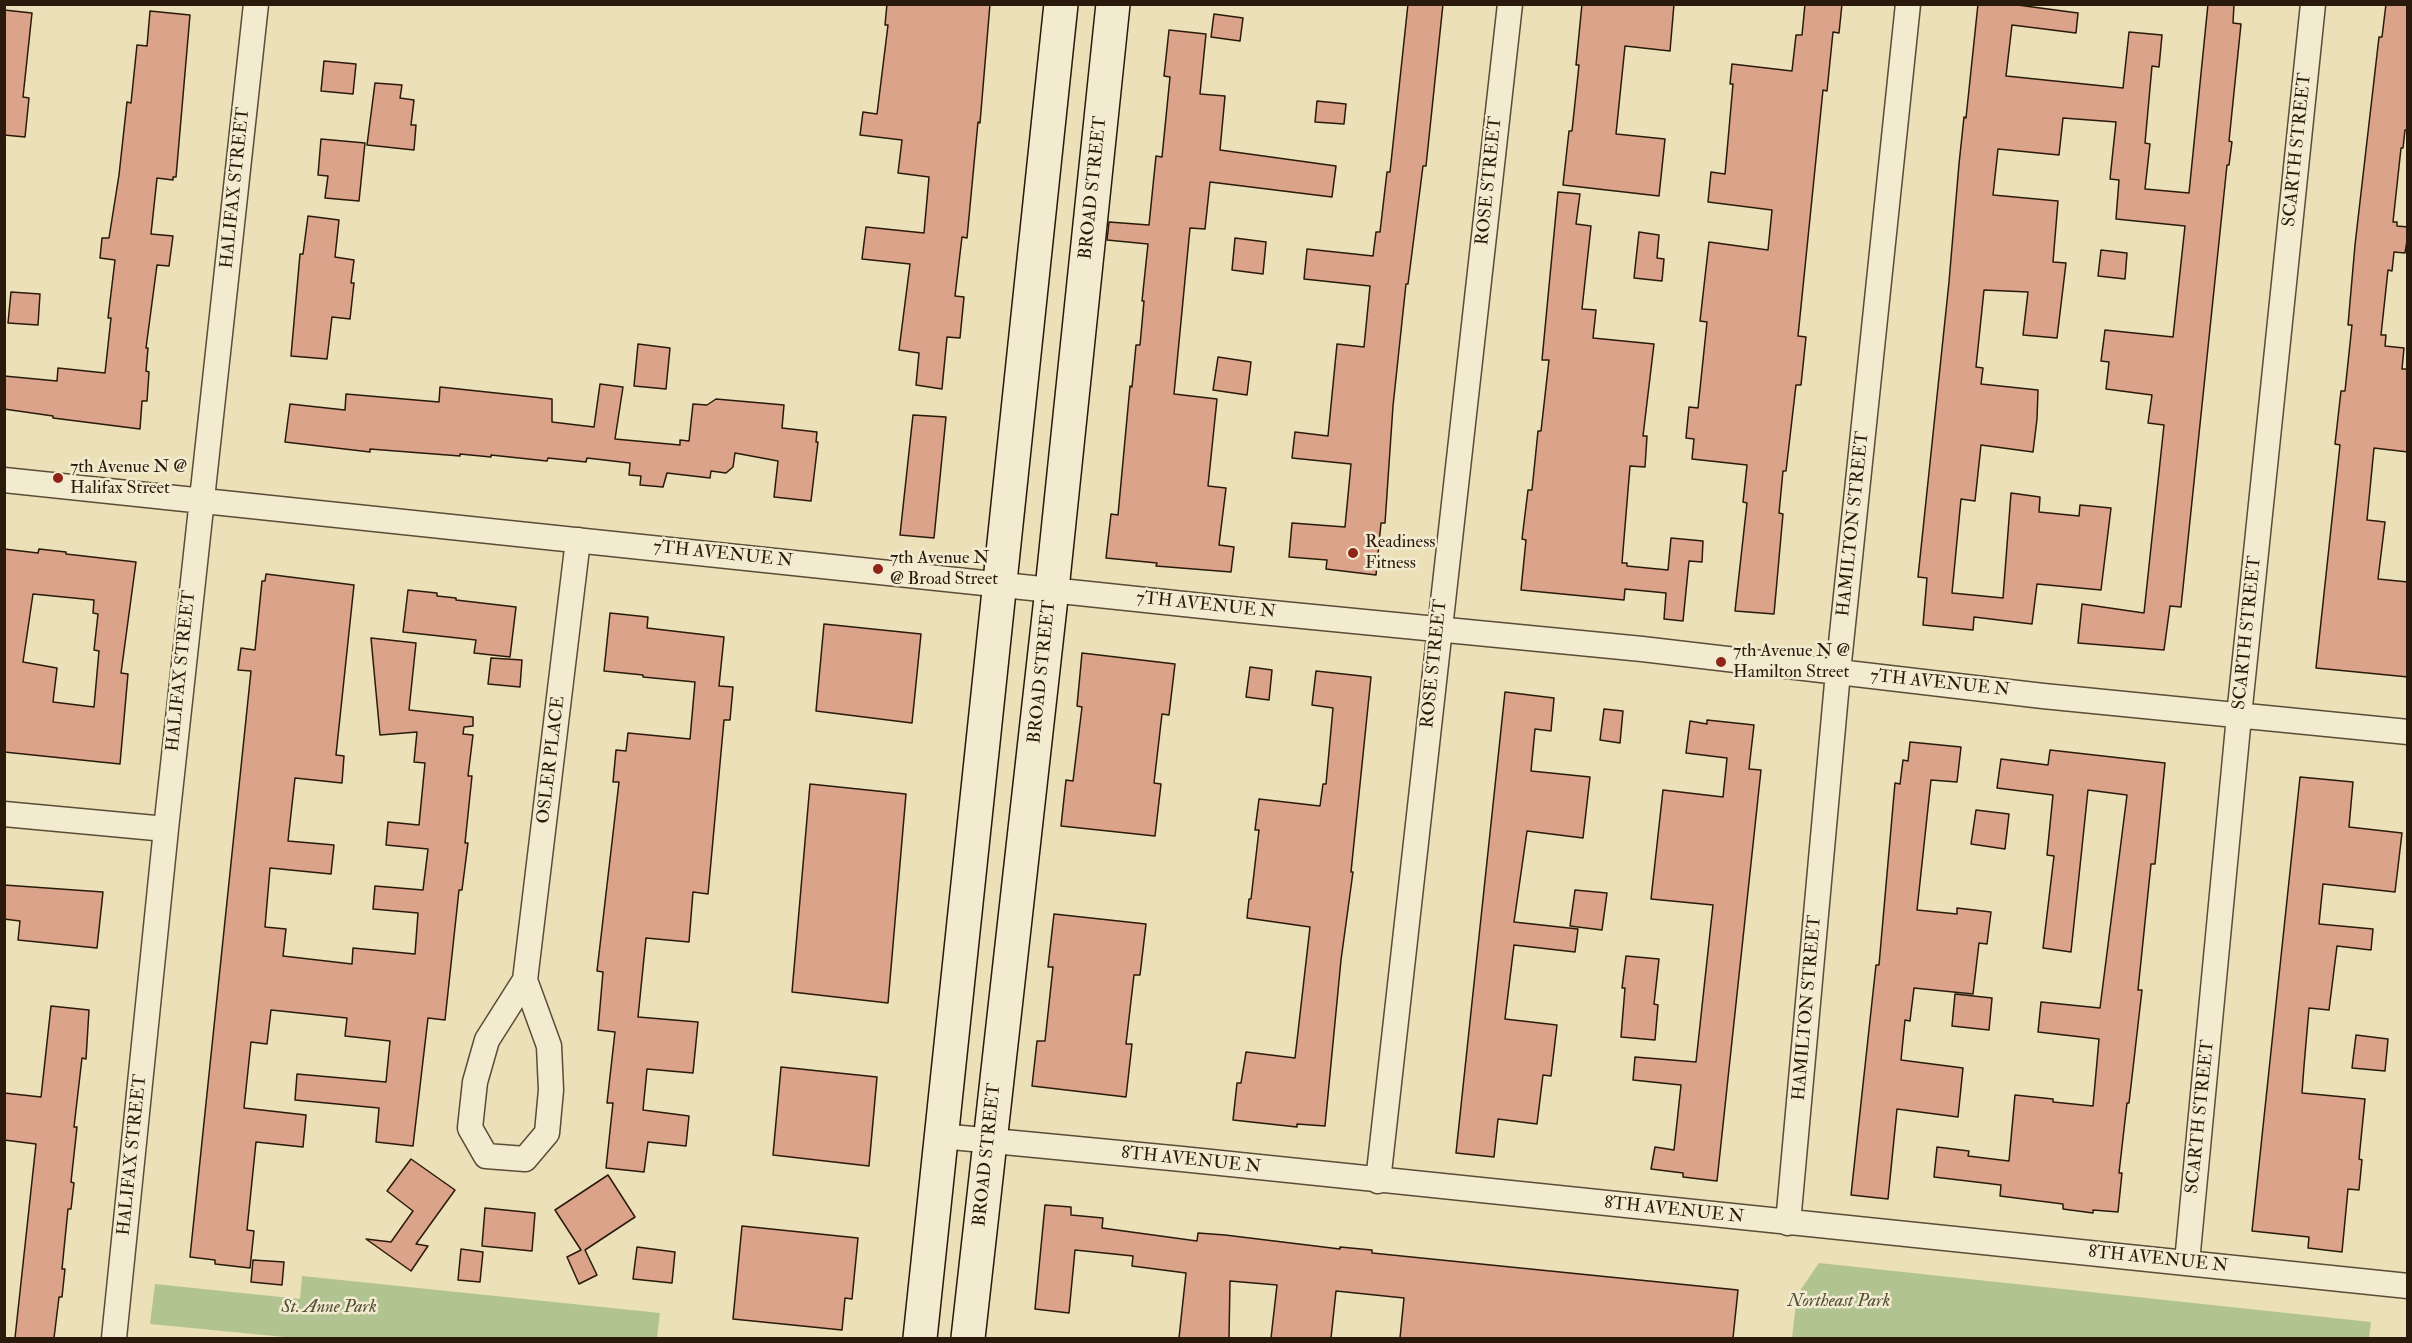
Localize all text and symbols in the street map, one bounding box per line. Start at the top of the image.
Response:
street label: SCARTH STREET [2279,72,2317,228]
street label: HALIFAX STREET [217,106,255,270]
street label: BROAD STREET [1076,115,1112,261]
street label: ROSE STREET [1472,115,1508,247]
street label: HAMILTON STREET [1834,430,1874,618]
place label: 7th Avenue N @ Halifax Street [70,457,187,500]
marker: 7th Avenue N @ Halifax Street [51,471,65,485]
place label: Readiness Fitness [1365,532,1435,574]
street label: 7TH AVENUE N [652,537,794,573]
marker: Readiness Fitness [1346,546,1360,560]
place label: 7th Avenue N @ Broad Street [890,548,998,590]
street label: SCARTH STREET [2229,555,2267,711]
marker: 7th Avenue N @ Broad Street [871,562,885,576]
street label: 7TH AVENUE N [1135,588,1277,624]
street label: HALIFAX STREET [163,589,201,753]
street label: ROSE STREET [1417,598,1453,730]
street label: BROAD STREET [1025,599,1061,745]
place label: 7th Avenue N @ Hamilton Street [1733,641,1850,684]
marker: 7th Avenue N @ Hamilton Street [1714,655,1728,669]
street label: 7TH AVENUE N [1869,666,2011,702]
street label: OSLER PLACE [533,695,571,825]
street label: HAMILTON STREET [1789,914,1827,1102]
street label: SCARTH STREET [2182,1039,2220,1195]
street label: HALIFAX STREET [114,1073,152,1237]
street label: BROAD STREET [970,1082,1006,1228]
street label: 8TH AVENUE N [1120,1143,1262,1179]
street label: 8TH AVENUE N [1603,1193,1745,1229]
street label: 8TH AVENUE N [2087,1242,2229,1278]
park label: Northeast Park [1788,1291,1890,1313]
park label: St. Anne Park [281,1297,377,1319]

